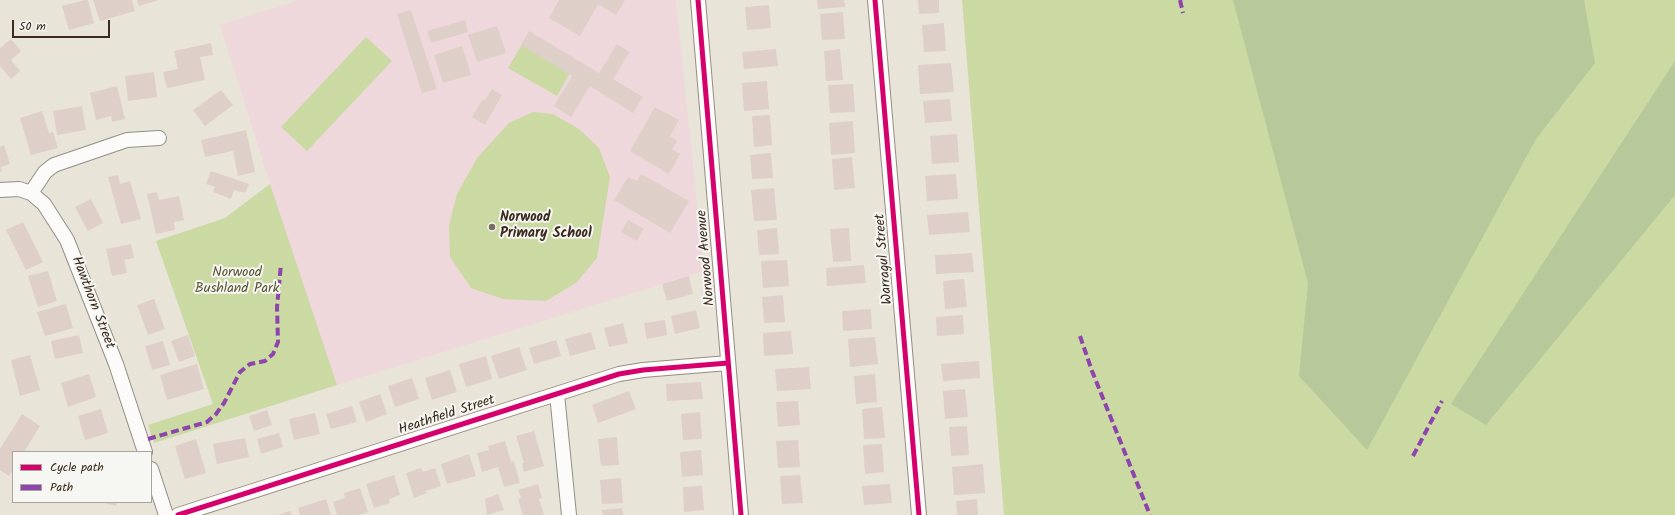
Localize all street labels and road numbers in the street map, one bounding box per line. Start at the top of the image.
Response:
street label: Norwood Avenue [694,209,720,307]
street label: Warragul Street [873,213,897,305]
street label: Hawthorn Street [67,254,117,352]
street label: Heathfield Street [397,392,497,440]

